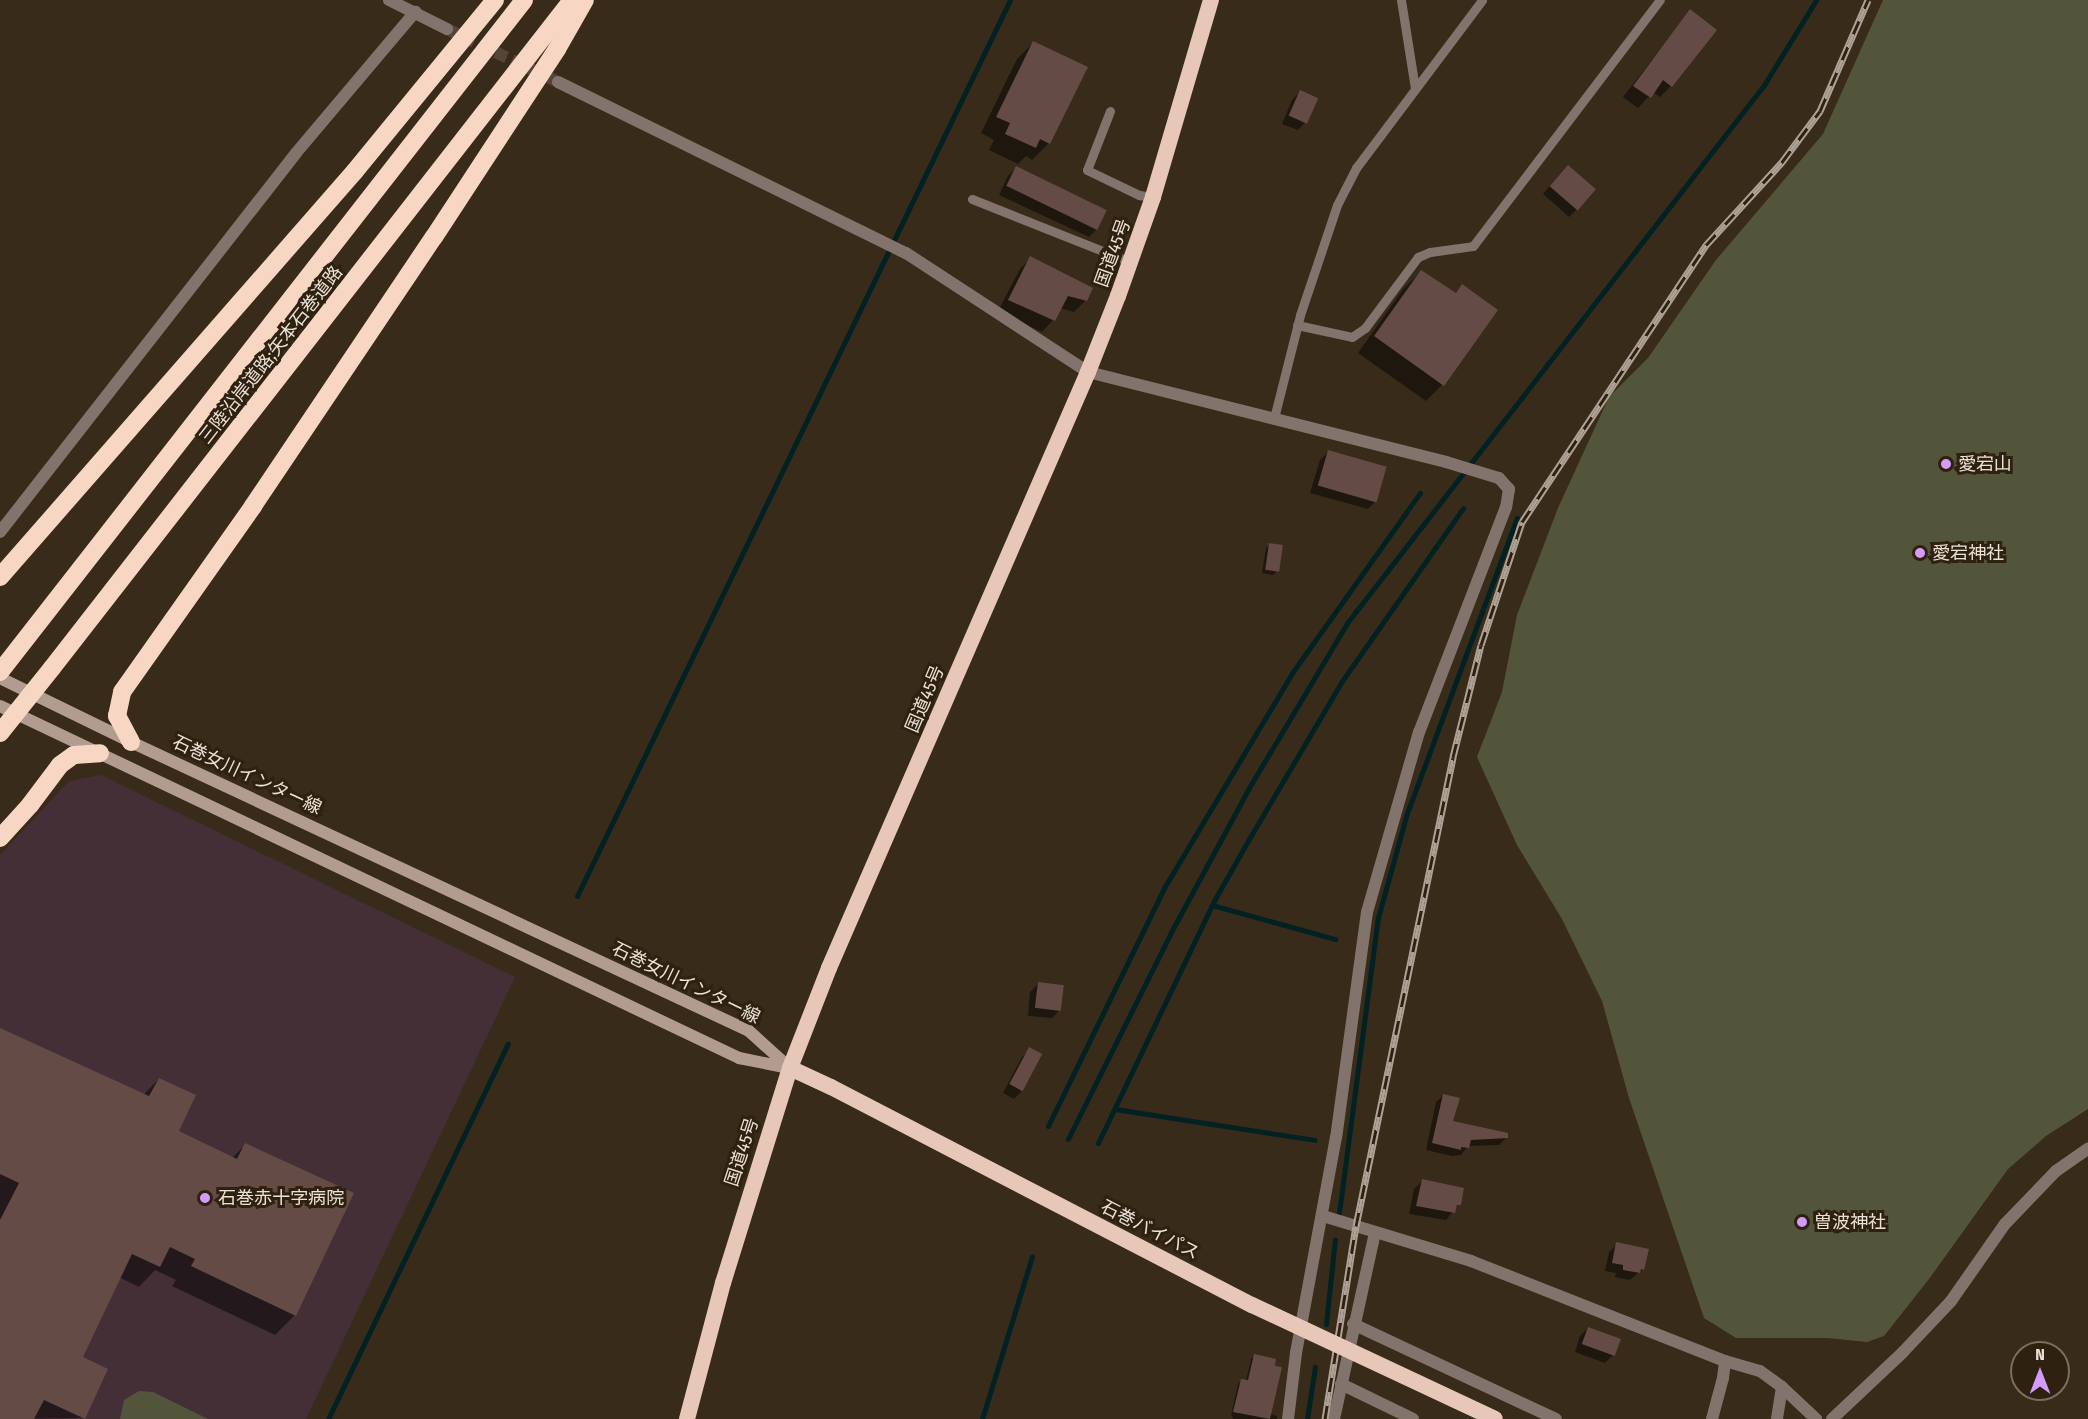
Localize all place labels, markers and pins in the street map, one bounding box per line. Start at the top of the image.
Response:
place label: 愛宕山 [1958,453,2012,475]
marker: 愛宕山 [1939,457,1953,471]
place label: 愛宕神社 [1932,542,2004,564]
marker: 愛宕神社 [1913,546,1927,560]
place label: 石巻赤十字病院 [218,1187,344,1209]
marker: 石巻赤十字病院 [196,1189,214,1207]
place label: 曽波神社 [1814,1211,1886,1233]
marker: 曽波神社 [1795,1215,1809,1229]

